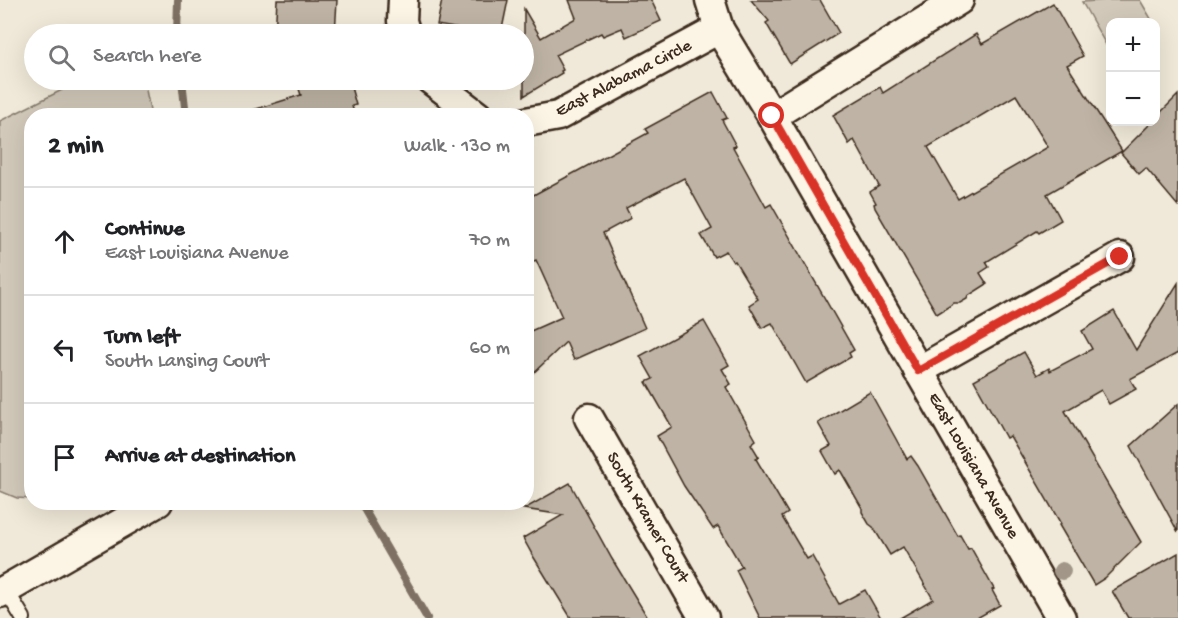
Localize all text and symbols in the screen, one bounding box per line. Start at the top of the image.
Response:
map controls [1106,18,1160,126]
button: + [1106,18,1160,72]
search box [24,24,534,90]
street label: East Alabama Circle [552,35,696,122]
icon: search [45,41,78,74]
text: Search here [93,44,201,70]
button: − [1106,72,1160,126]
route start [758,102,784,128]
text: 2 min [48,132,103,163]
text: Walk · 130 m [404,136,510,159]
text: Continue [105,217,185,243]
icon: ahead [48,225,81,258]
text: 70 m [469,230,510,253]
text: East Louisiana Avenue [105,243,289,266]
route end [1106,243,1132,269]
text: Turn left [105,325,179,351]
icon: left [48,333,81,366]
text: 60 m [470,338,510,361]
text: South Lansing Court [105,351,269,374]
street label: East Louisiana Avenue [923,389,1024,543]
icon: arrive [48,441,81,474]
text: Arrive at destination [105,444,295,470]
street label: South Kramer Court [601,449,694,589]

